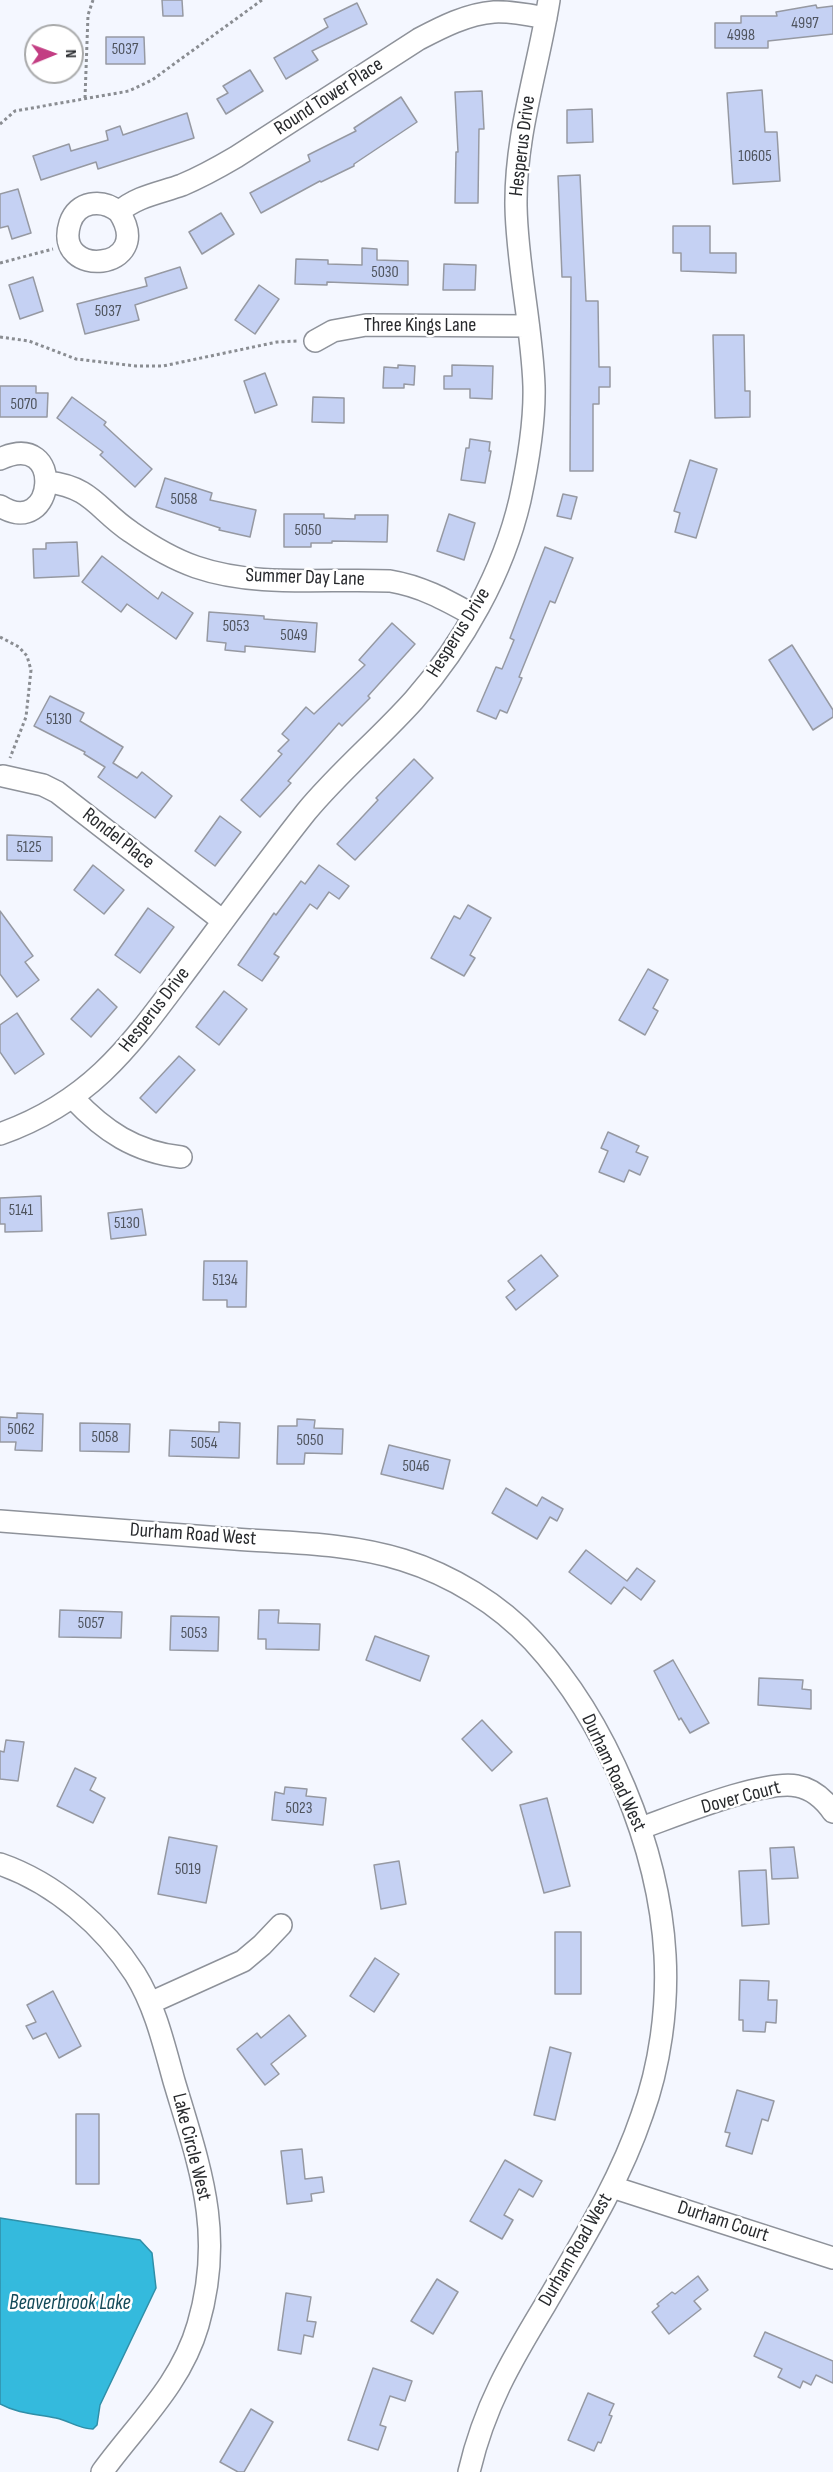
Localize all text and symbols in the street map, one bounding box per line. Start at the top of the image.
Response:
house number: 4997 [791,14,819,34]
north arrow [24,24,84,84]
house number: 4998 [727,26,755,46]
house number: 5037 [112,40,138,60]
text: N [61,49,80,58]
street label: Round Tower Place [270,53,388,141]
street label: Hesperus Drive [505,94,541,198]
house number: 10605 [738,147,772,167]
house number: 5030 [371,263,399,283]
house number: 5037 [95,302,121,322]
street label: Three Kings Lane [364,314,476,338]
house number: 5070 [10,395,38,415]
house number: 5058 [171,490,197,510]
house number: 5050 [294,521,322,541]
street label: Summer Day Lane [245,564,365,592]
street label: Hesperus Drive [422,584,496,682]
house number: 5053 [223,617,249,637]
house number: 5049 [280,626,308,646]
house number: 5130 [46,710,72,730]
street label: Rondel Place [77,803,159,875]
house number: 5125 [16,838,42,858]
street label: Hesperus Drive [114,963,196,1057]
house number: 5141 [9,1201,33,1221]
house number: 5130 [114,1214,140,1234]
house number: 5134 [212,1271,238,1291]
house number: 5062 [7,1420,35,1440]
house number: 5058 [92,1428,118,1448]
house number: 5050 [296,1431,324,1451]
house number: 5054 [191,1434,217,1454]
house number: 5046 [402,1457,430,1477]
street label: Durham Road West [129,1519,257,1551]
house number: 5057 [78,1614,104,1634]
house number: 5053 [181,1624,207,1644]
street label: Durham Road West [575,1711,651,1835]
street label: Dover Court [699,1776,783,1820]
house number: 5023 [286,1799,312,1819]
house number: 5019 [175,1860,201,1880]
street label: Lake Circle West [166,2091,216,2203]
street label: Durham Road West [534,2189,618,2311]
street label: Durham Court [674,2196,772,2248]
water label: Beaverbrook Lake [9,2291,131,2317]

